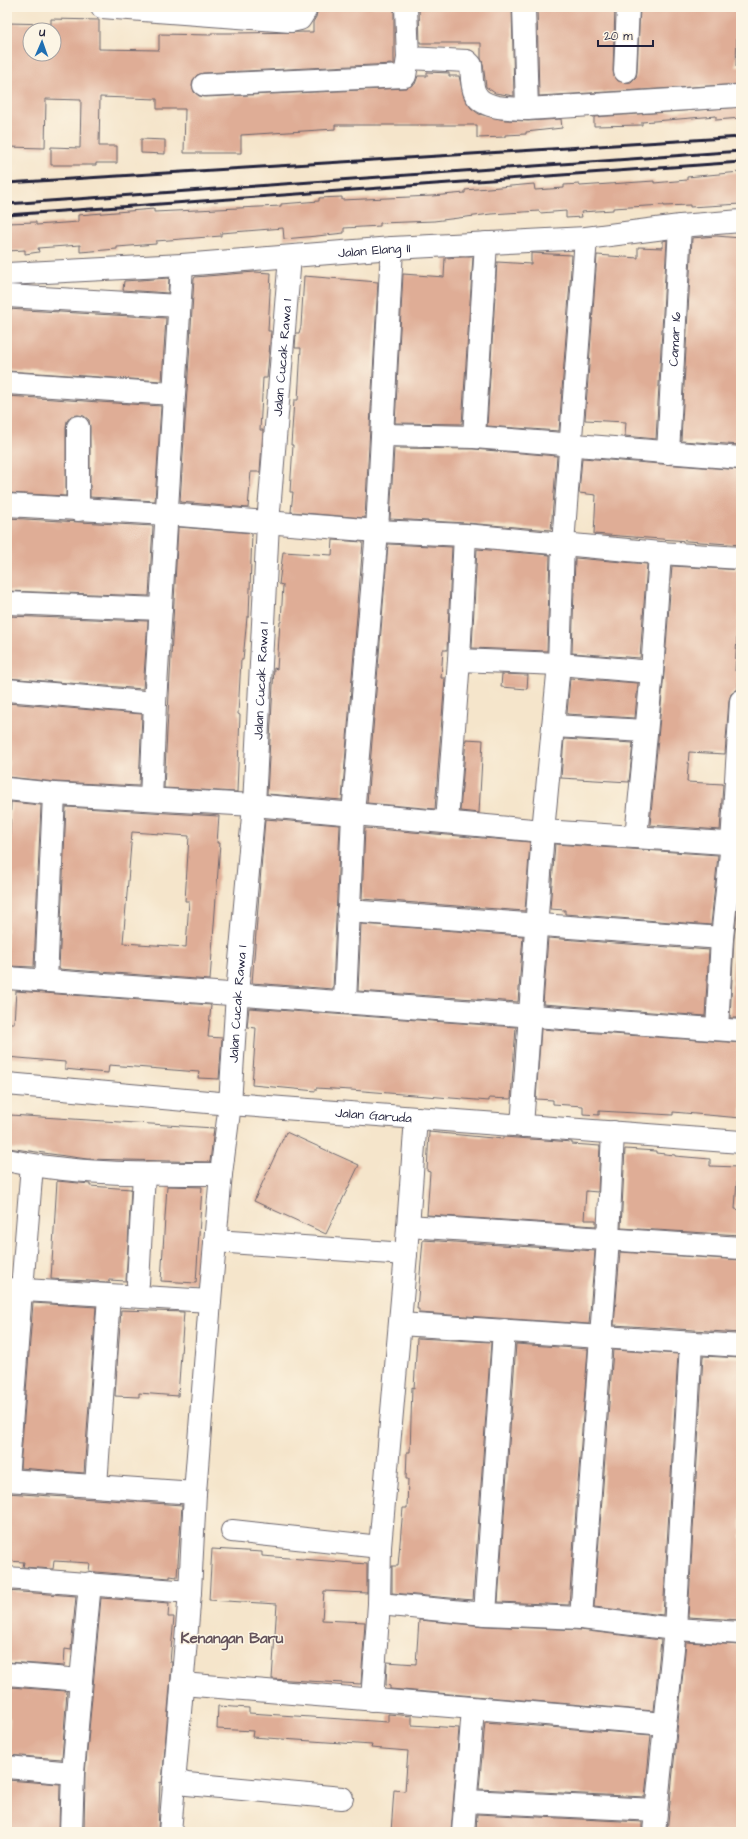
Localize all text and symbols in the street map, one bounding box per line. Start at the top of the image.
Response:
north arrow [22,22,62,62]
scale bar [598,22,653,48]
text: U [38,25,46,40]
text: 20 m [604,28,633,45]
street label: Jalan Elang II [337,239,411,262]
street label: Jalan Cucak Rawa I [269,298,297,417]
street label: Camar 16 [665,311,685,367]
street label: Jalan Cucak Rawa I [249,621,273,740]
street label: Jalan Cucak Rawa I [225,944,251,1063]
street label: Jalan Garuda [335,1104,413,1128]
district label: Kenangan Baru [181,1628,284,1651]

